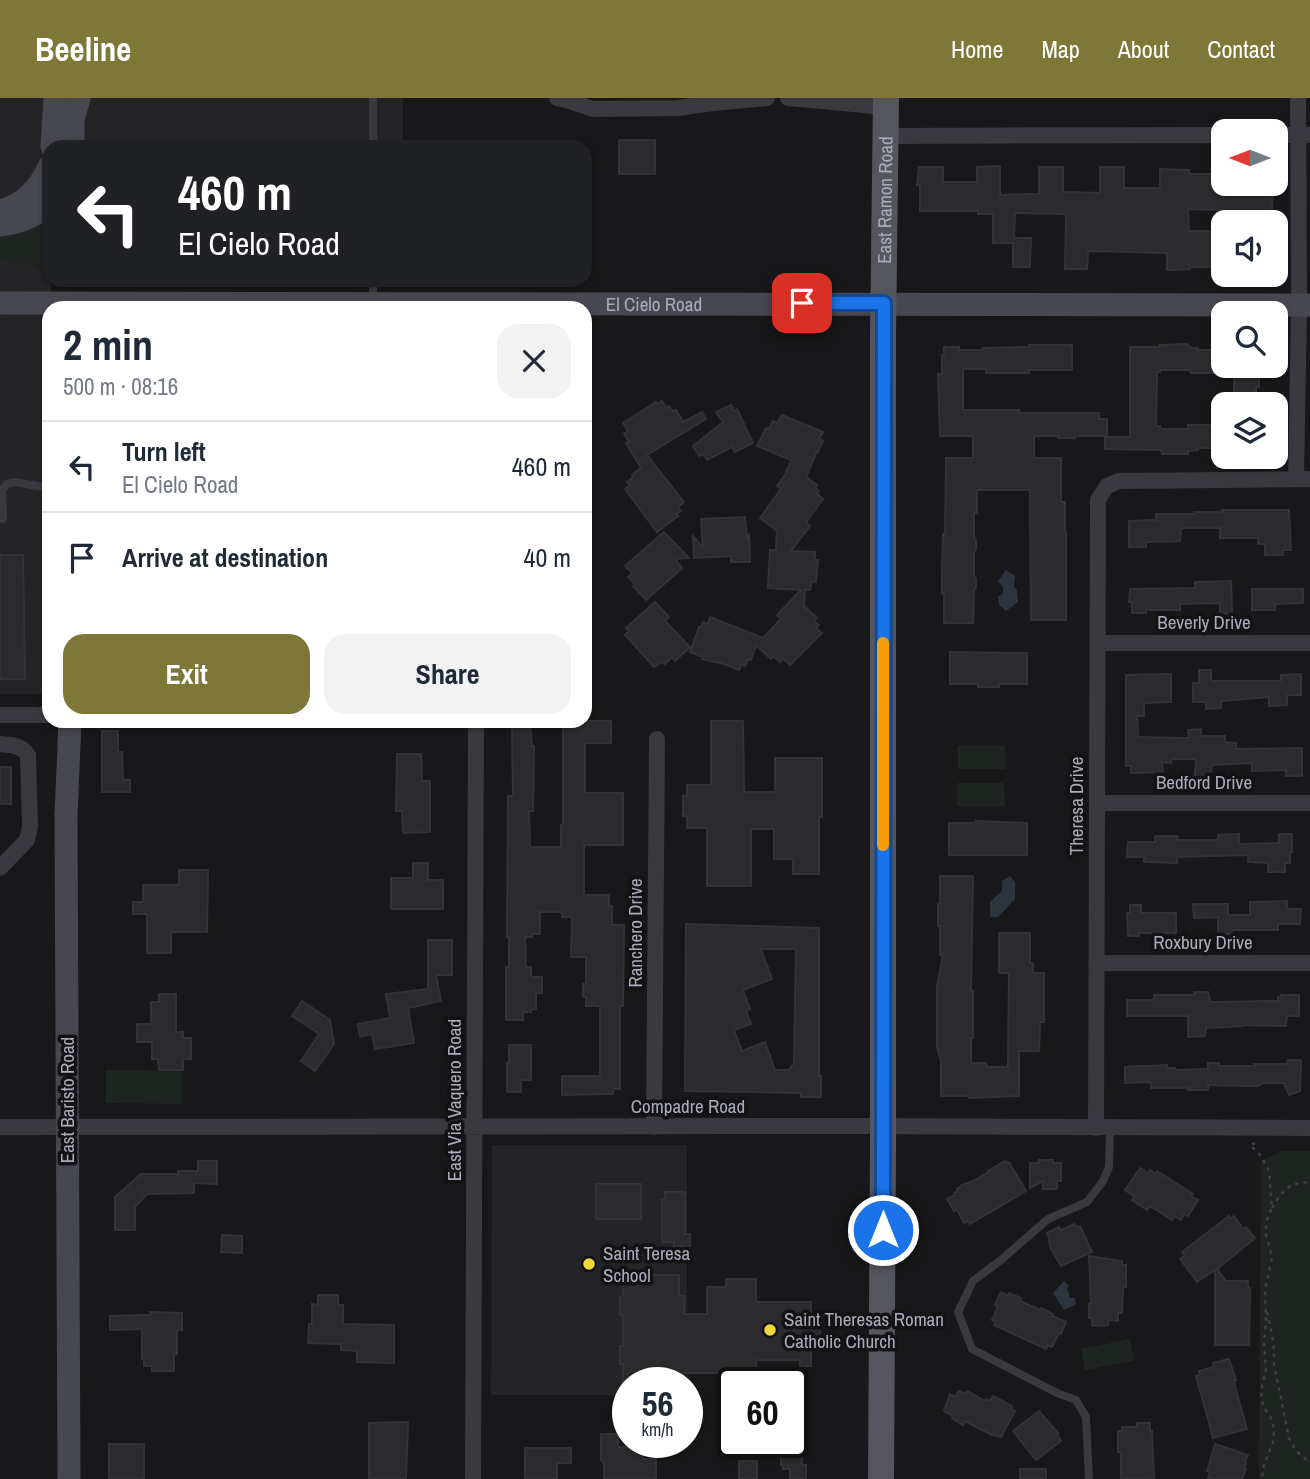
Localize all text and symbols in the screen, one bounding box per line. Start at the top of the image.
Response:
text: Beeline [35,27,131,71]
text: Home [951,33,1003,65]
text: Map [1041,33,1080,65]
text: About [1118,33,1169,65]
text: Contact [1207,33,1275,65]
north arrow [1211,119,1288,196]
map controls [1211,119,1288,469]
street label: East Ramon Road [871,136,899,264]
text: 460 m [178,159,292,225]
icon: left [63,168,154,259]
button: sound [1211,210,1288,287]
text: El Cielo Road [178,222,340,265]
pin [772,273,832,333]
icon: arrive [783,284,821,322]
street label: El Cielo Road [606,291,702,317]
button: search [1211,301,1288,378]
text: 2 min [63,317,153,373]
button: close [497,324,571,398]
text: 500 m · 08:16 [63,371,178,402]
button: layers [1211,392,1288,469]
text: Turn left [122,434,206,469]
icon: left [63,448,101,486]
text: 460 m [512,449,571,484]
text: El Cielo Road [122,469,238,500]
icon: arrive [63,539,101,577]
text: Arrive at destination [122,540,328,575]
text: 40 m [524,540,571,575]
street label: Beverly Drive [1157,609,1251,635]
button: Exit [63,634,310,714]
button: Share [324,634,571,714]
street label: Theresa Drive [1063,757,1089,855]
street label: Bedford Drive [1156,769,1252,795]
street label: Ranchero Drive [622,878,648,988]
street label: Roxbury Drive [1153,929,1253,955]
street label: East Via Vaquero Road [441,1019,467,1181]
street label: East Baristo Road [54,1037,80,1163]
street label: Compadre Road [631,1093,745,1119]
position arrow [846,1193,920,1267]
place label: Saint Teresa School [603,1240,691,1288]
marker: Saint Teresa School [581,1256,597,1272]
place label: Saint Theresas Roman Catholic Church [784,1306,944,1354]
marker: Saint Theresas Roman Catholic Church [762,1322,778,1338]
speed limit sign: 60 [717,1367,808,1458]
text: 56 [642,1380,673,1427]
text: km/h [642,1417,674,1442]

